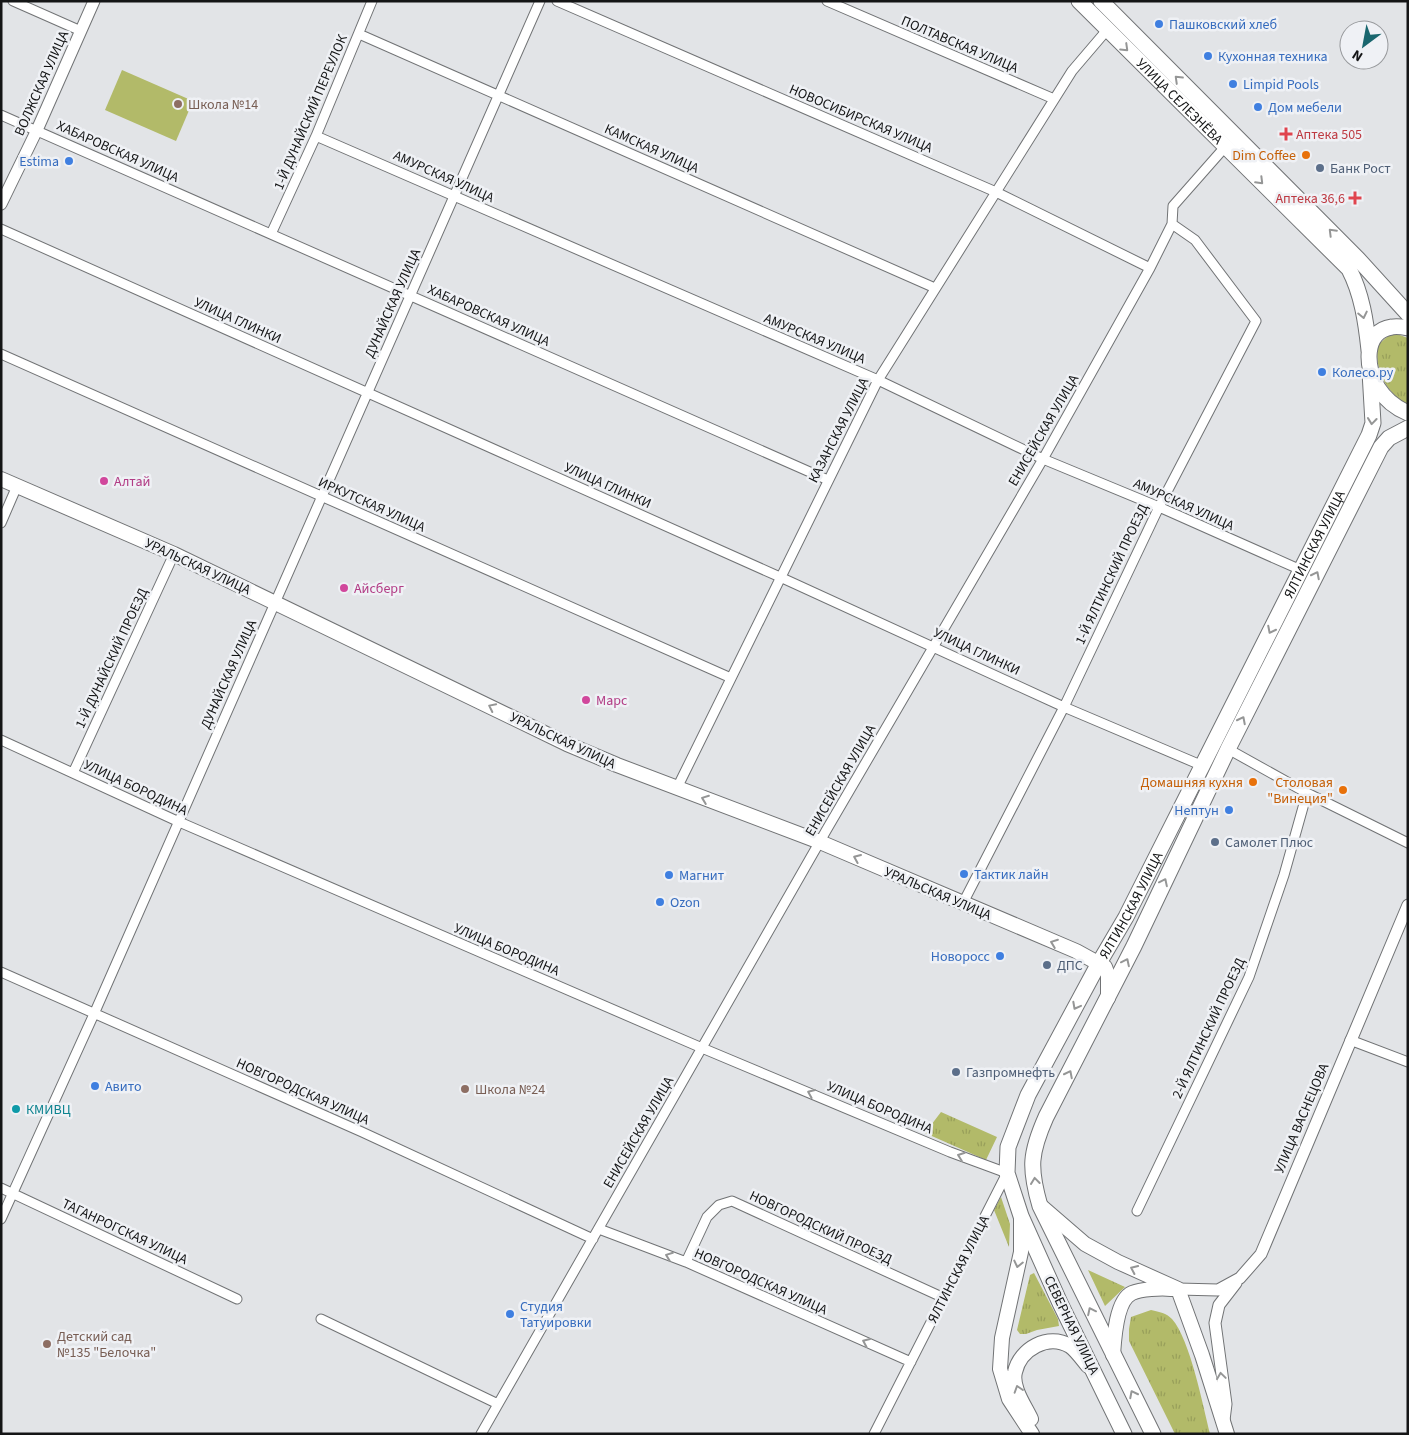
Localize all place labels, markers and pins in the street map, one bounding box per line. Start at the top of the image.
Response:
place label: Пашковский хлеб [1169,15,1277,35]
marker: Пашковский хлеб [1153,18,1165,30]
place label: Кухонная техника [1218,47,1328,67]
marker: Кухонная техника [1202,50,1214,62]
place label: Limpid Pools [1243,75,1319,95]
marker: Limpid Pools [1227,78,1239,90]
place label: Школа №14 [188,95,258,115]
marker: Школа №14 [172,98,184,110]
place label: Дом мебели [1268,98,1342,118]
marker: Дом мебели [1252,101,1264,113]
place label: Аптека 505 [1296,125,1362,145]
marker: Аптека 505 [1280,128,1292,140]
place label: Dim Coffee [1232,146,1296,166]
marker: Dim Coffee [1300,149,1312,161]
place label: Estima [19,152,59,172]
marker: Estima [63,155,75,167]
place label: Банк Рост [1330,159,1391,179]
marker: Банк Рост [1314,162,1326,174]
place label: Аптека 36,6 [1275,189,1345,209]
marker: Аптека 36,6 [1349,192,1361,204]
place label: Колесо.ру [1332,363,1394,383]
marker: Колесо.ру [1316,366,1328,378]
place label: Алтай [114,472,150,492]
marker: Алтай [98,475,110,487]
place label: Айсберг [354,579,404,599]
marker: Айсберг [338,582,350,594]
place label: Марс [596,691,628,711]
marker: Марс [580,694,592,706]
place label: Домашняя кухня [1140,773,1243,793]
place label: Столовая "Винеция" [1267,773,1333,809]
marker: Домашняя кухня [1247,776,1259,788]
marker: Столовая "Винеция" [1337,784,1349,796]
place label: Нептун [1174,801,1219,821]
marker: Нептун [1223,804,1235,816]
place label: Самолет Плюс [1225,833,1314,853]
marker: Самолет Плюс [1209,836,1221,848]
place label: Тактик лайн [974,865,1049,885]
place label: Магнит [679,866,725,886]
marker: Тактик лайн [958,868,970,880]
marker: Магнит [663,869,675,881]
place label: Ozon [670,893,700,913]
marker: Ozon [654,896,666,908]
place label: Новоросс [931,947,991,967]
marker: Новоросс [994,950,1006,962]
place label: ДПС [1057,956,1083,976]
marker: ДПС [1041,959,1053,971]
place label: Газпромнефть [966,1063,1055,1083]
marker: Газпромнефть [950,1066,962,1078]
place label: Авито [105,1077,141,1097]
marker: Авито [89,1080,101,1092]
place label: Школа №24 [475,1080,545,1100]
marker: Школа №24 [459,1083,471,1095]
place label: КМИВЦ [26,1100,71,1120]
marker: КМИВЦ [10,1103,22,1115]
place label: Студия Татуировки [520,1297,592,1333]
marker: Студия Татуировки [504,1308,516,1320]
place label: Детский сад №135 "Белочка" [57,1327,156,1363]
marker: Детский сад №135 "Белочка" [41,1338,53,1350]

